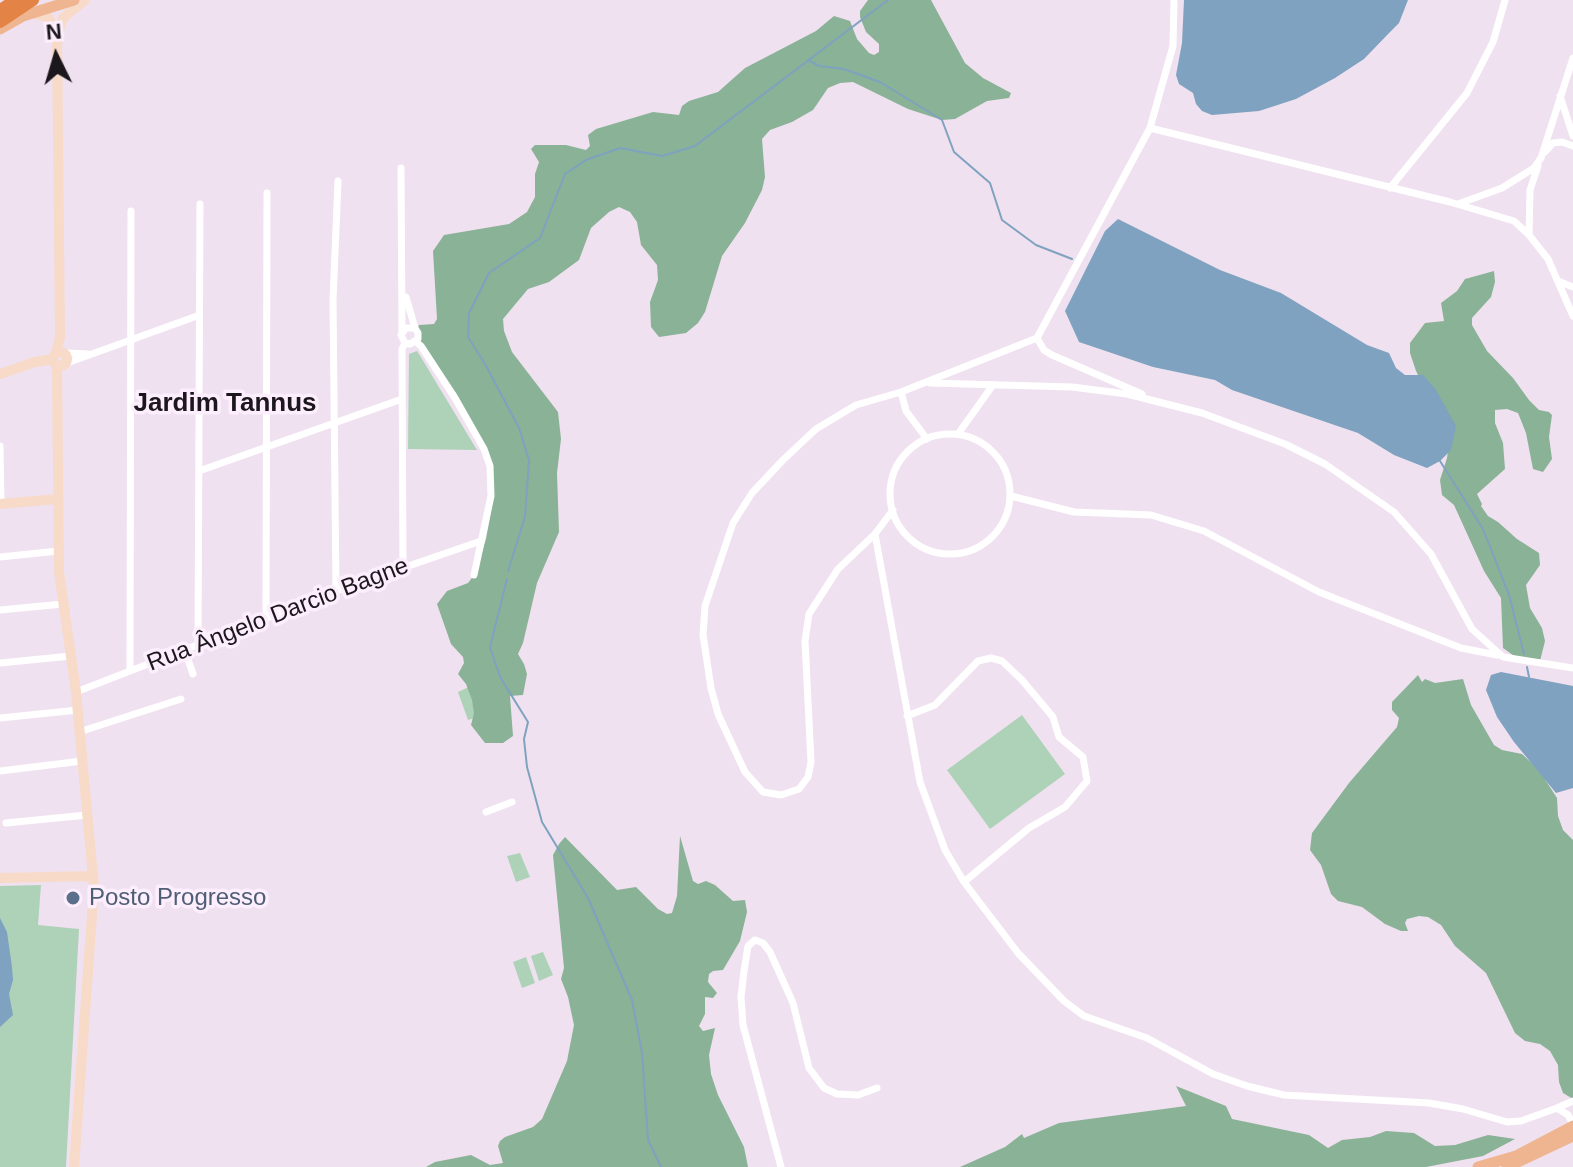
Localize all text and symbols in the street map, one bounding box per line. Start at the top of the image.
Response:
north arrow [16,16,96,96]
text: N [45,18,63,45]
district label: Jardim Tannus [133,388,317,420]
street label: Rua Ângelo Darcio Bagne [143,552,413,678]
place label: Posto Progresso [89,884,266,912]
marker: Posto Progresso [64,889,82,907]

